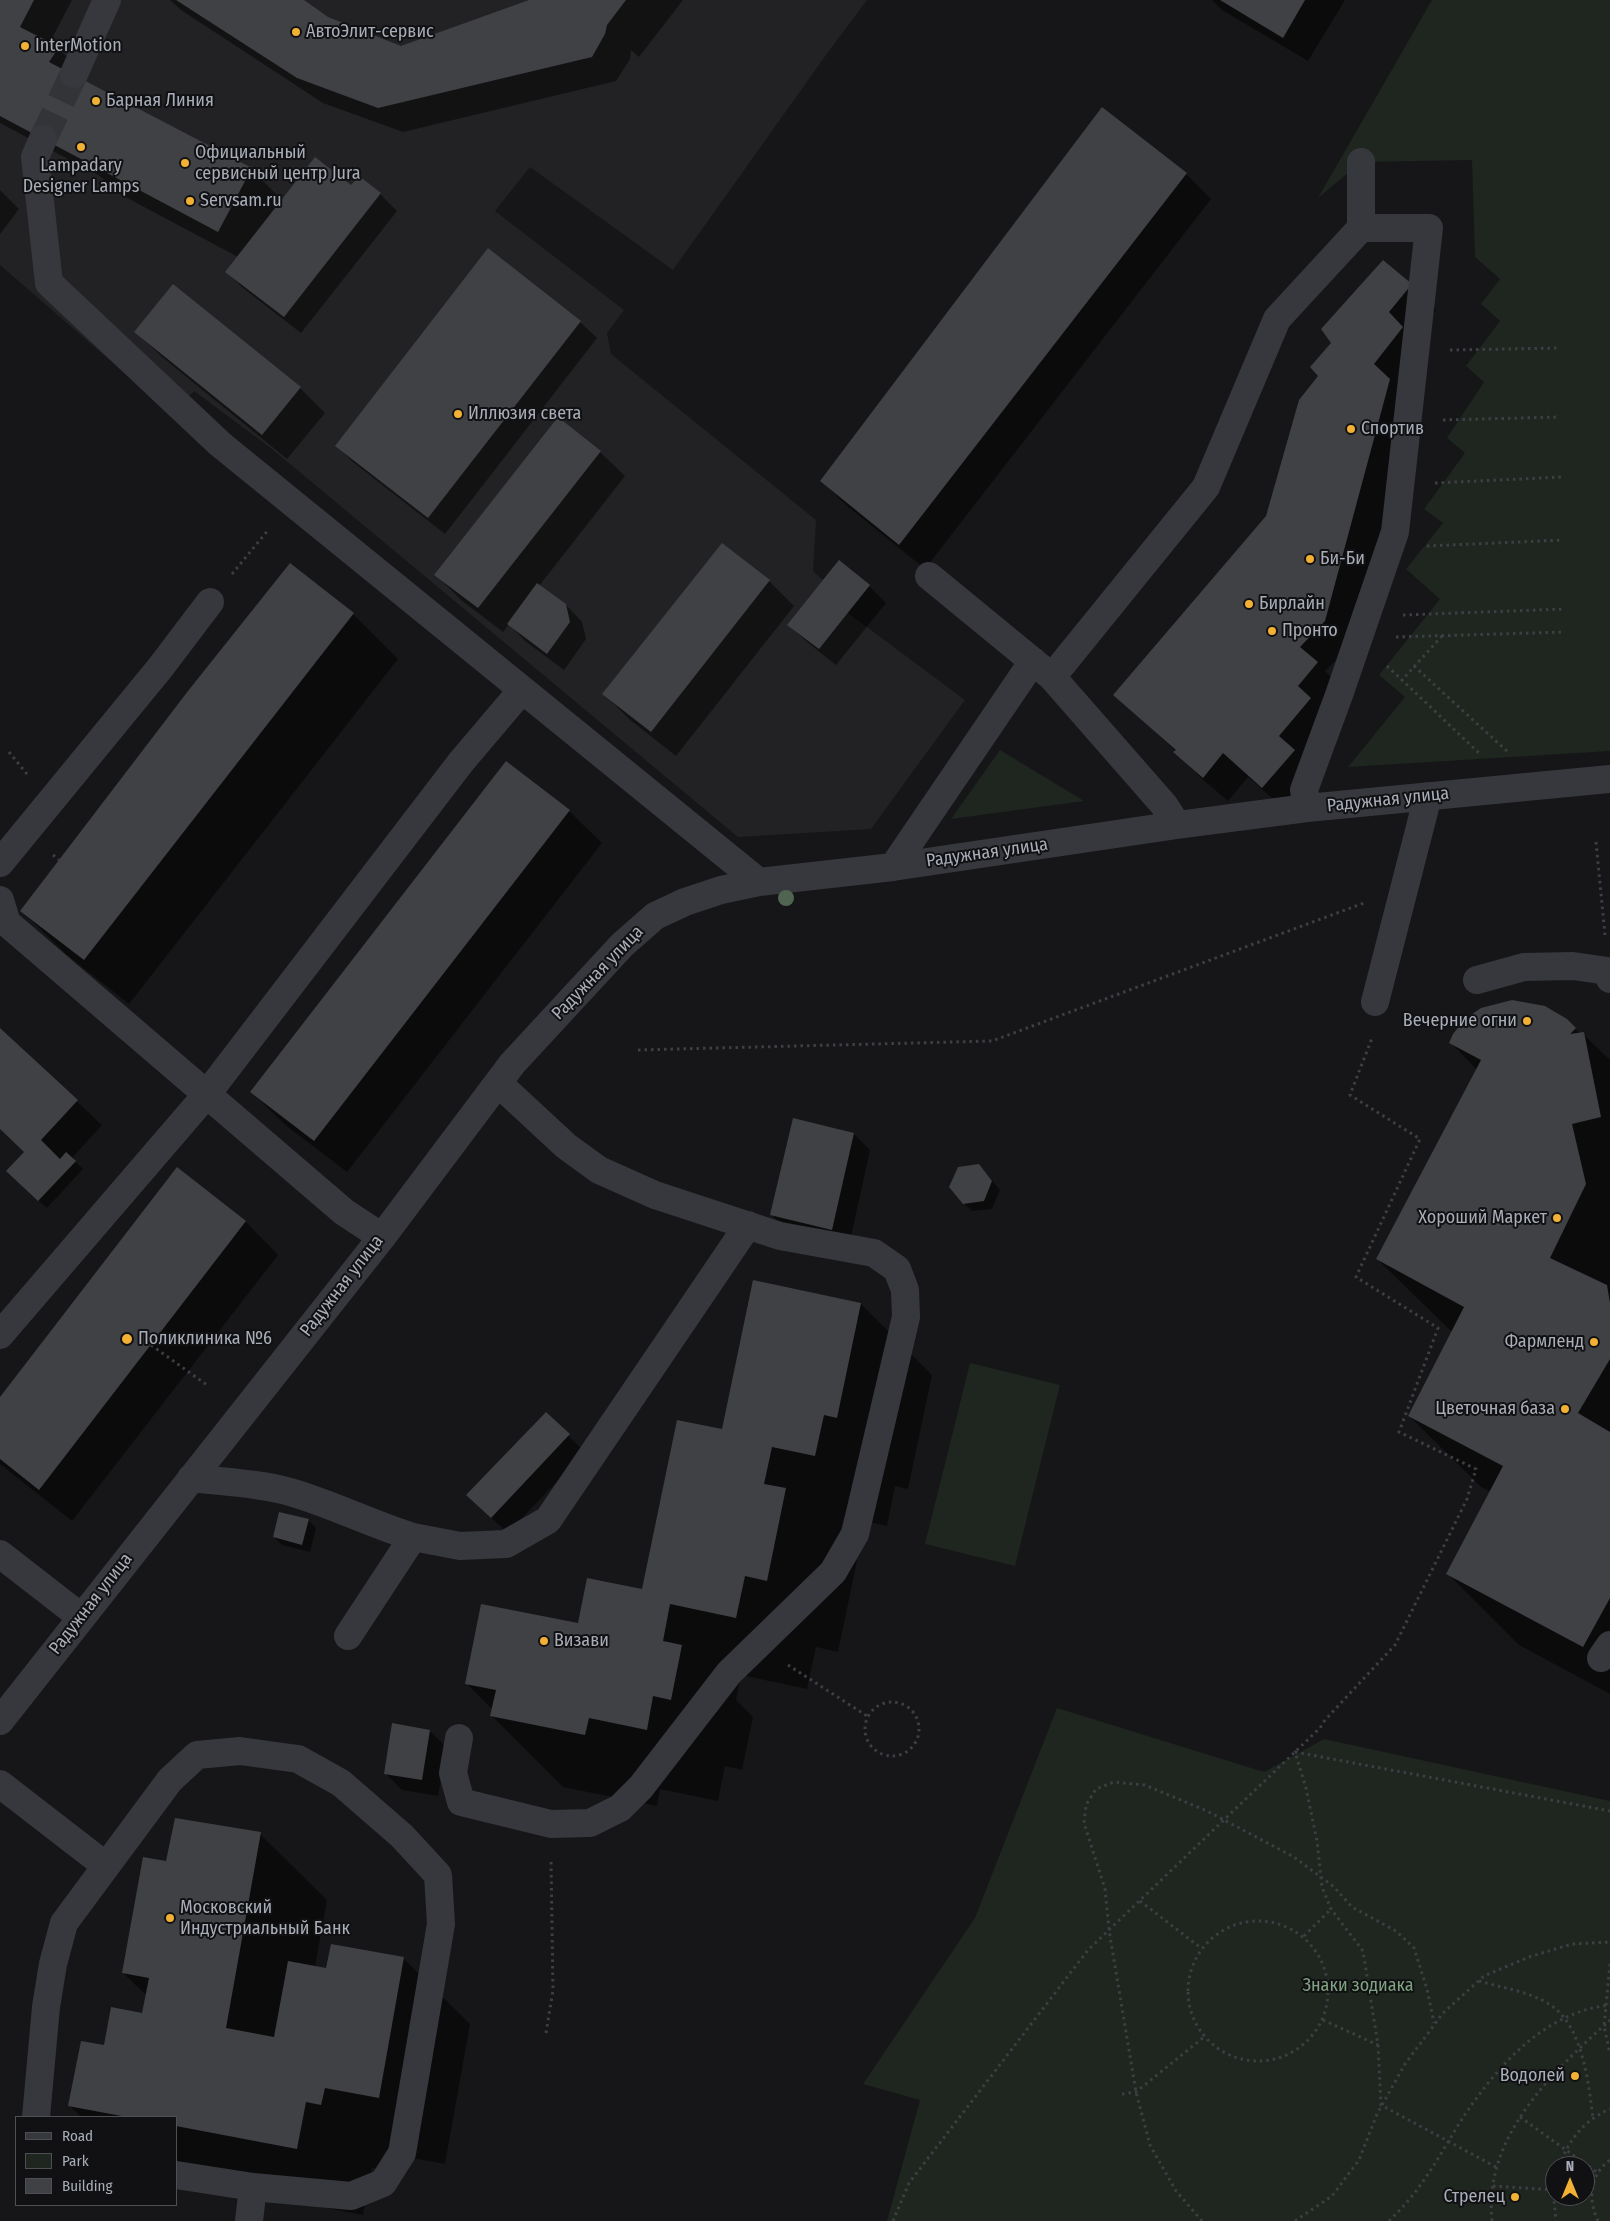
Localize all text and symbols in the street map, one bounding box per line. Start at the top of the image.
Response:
place label: АвтоЭлит-сервис [306,21,434,43]
marker: АвтоЭлит-сервис [290,26,302,38]
place label: InterMotion [35,35,122,57]
marker: InterMotion [19,40,31,52]
place label: Барная Линия [106,90,214,112]
marker: Барная Линия [90,95,102,107]
marker: Lampadary Designer Lamps [75,141,87,153]
place label: Официальный сервисный центр Jura [195,142,361,184]
place label: Lampadary Designer Lamps [23,155,139,198]
marker: Официальный сервисный центр Jura [179,157,191,169]
place label: Servsam.ru [200,190,282,212]
marker: Servsam.ru [184,195,196,207]
place label: Иллюзия света [468,403,581,425]
marker: Иллюзия света [452,408,464,420]
place label: Спортив [1361,418,1424,440]
marker: Спортив [1345,423,1357,435]
place label: Би-Би [1320,548,1365,570]
marker: Би-Би [1304,553,1316,565]
place label: Бирлайн [1259,593,1325,615]
marker: Бирлайн [1243,598,1255,610]
place label: Пронто [1282,620,1338,642]
marker: Пронто [1266,625,1278,637]
street label: Радужная улица [1326,783,1450,817]
street label: Радужная улица [925,834,1049,872]
street label: Радужная улица [548,921,648,1025]
place label: Вечерние огни [1403,1010,1517,1032]
marker: Вечерние огни [1521,1015,1533,1027]
place label: Хороший Маркет [1418,1207,1547,1229]
marker: Хороший Маркет [1551,1212,1563,1224]
street label: Радужная улица [296,1231,388,1341]
place label: Поликлиника №6 [138,1328,272,1350]
place label: Фармленд [1505,1331,1584,1353]
marker: Поликлиника №6 [120,1332,134,1346]
marker: Фармленд [1588,1336,1600,1348]
place label: Цветочная база [1435,1398,1555,1420]
marker: Цветочная база [1559,1403,1571,1415]
street label: Радужная улица [45,1549,137,1659]
place label: Визави [554,1630,609,1652]
marker: Визави [538,1635,550,1647]
place label: Московский Индустриальный Банк [180,1897,350,1940]
marker: Московский Индустриальный Банк [164,1912,176,1924]
park label: Знаки зодиака [1302,1975,1414,1997]
place label: Водолей [1500,2065,1565,2087]
marker: Водолей [1569,2070,1581,2082]
legend [15,2116,178,2206]
text: Road [62,2127,93,2145]
text: Park [62,2152,89,2170]
north arrow [1545,2156,1595,2206]
text: N [1566,2158,1574,2175]
text: Building [62,2177,113,2195]
place label: Стрелец [1444,2186,1505,2208]
marker: Стрелец [1509,2191,1521,2203]

